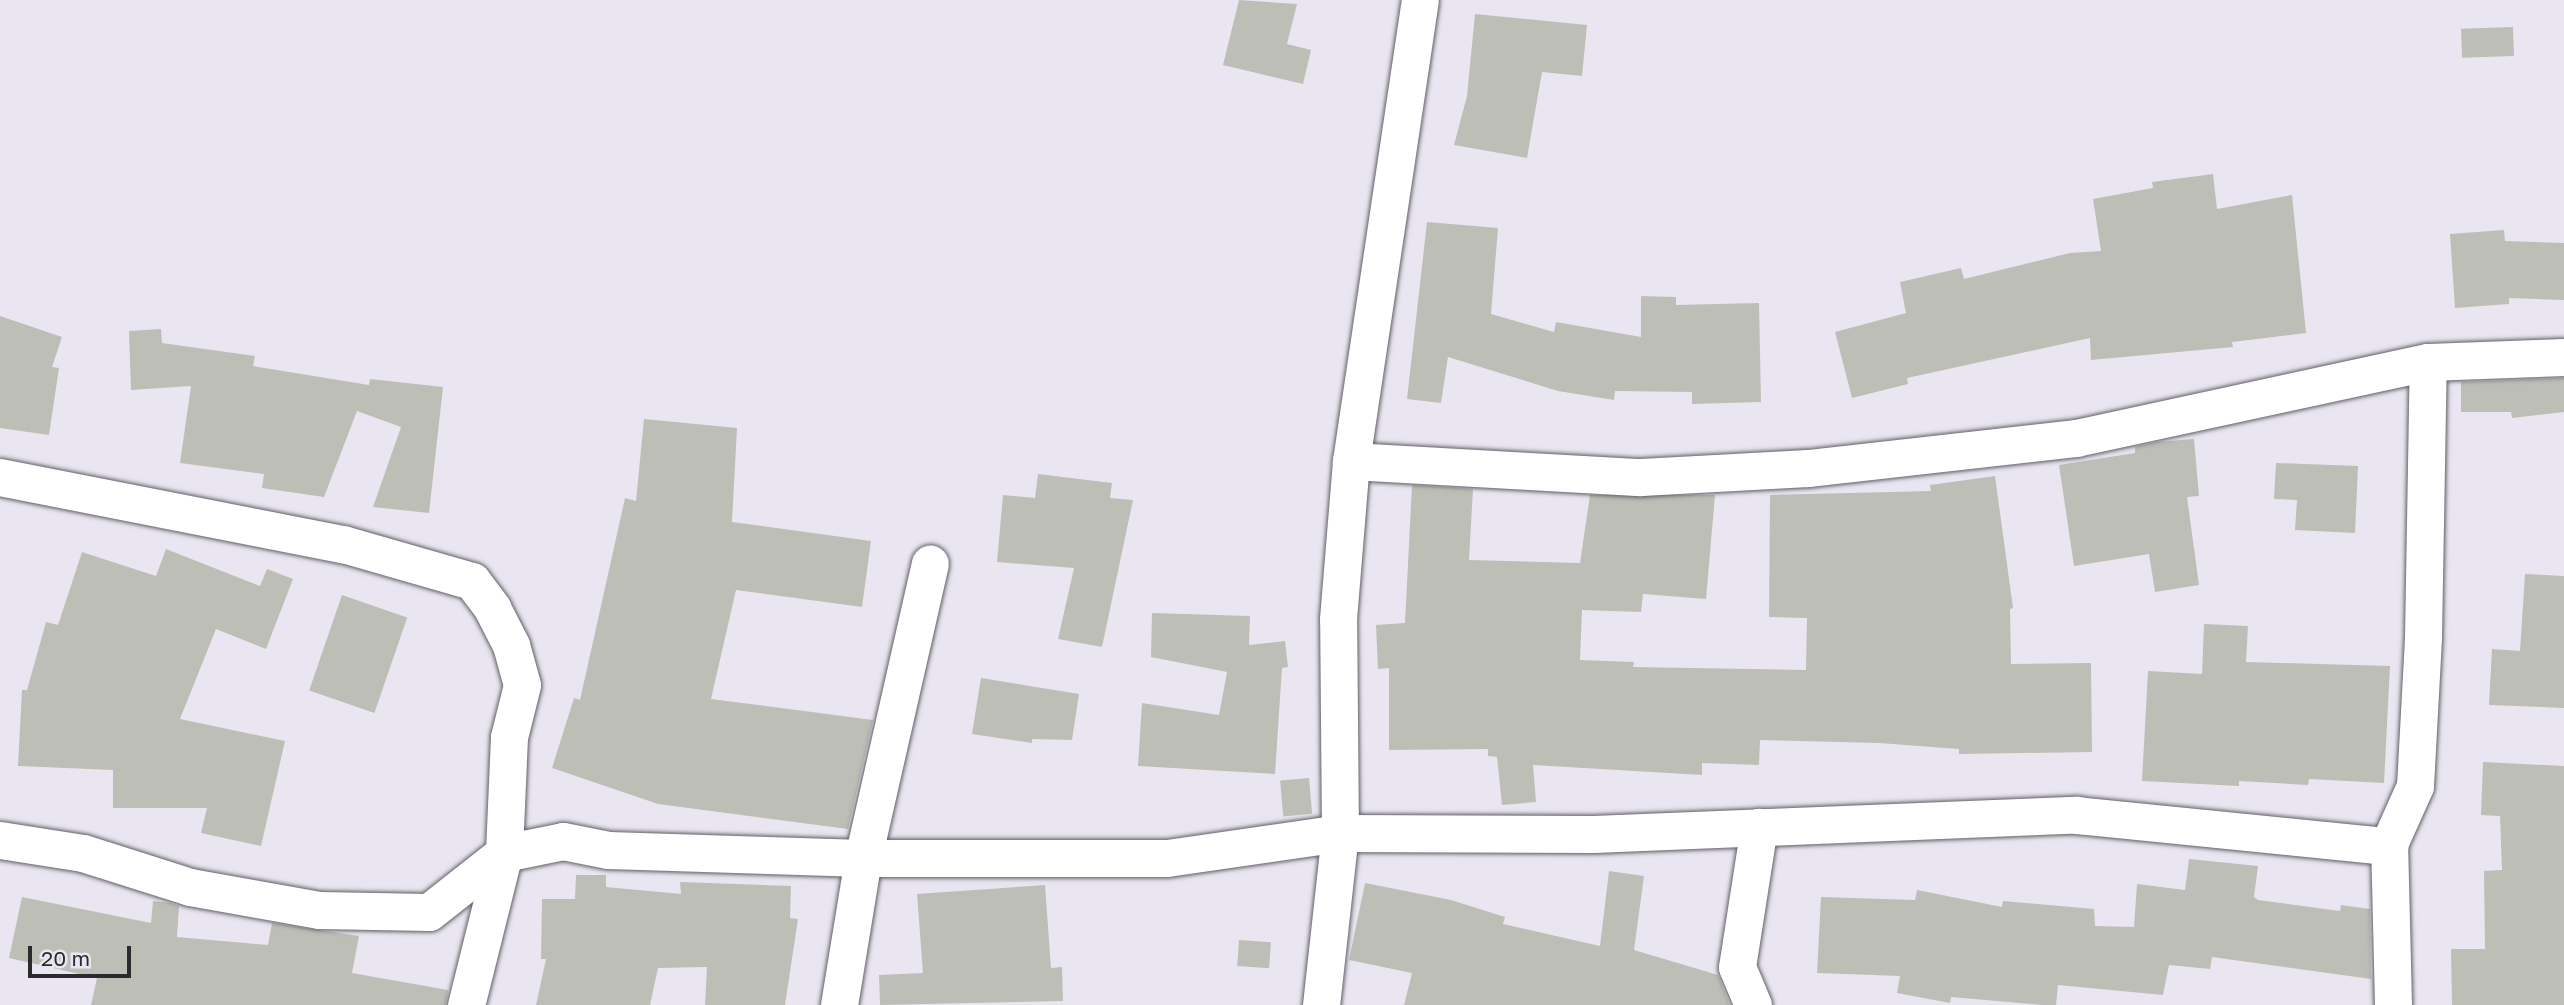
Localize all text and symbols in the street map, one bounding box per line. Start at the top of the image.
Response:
scale bar [32,932,135,976]
text: 20 m [41,945,90,971]

